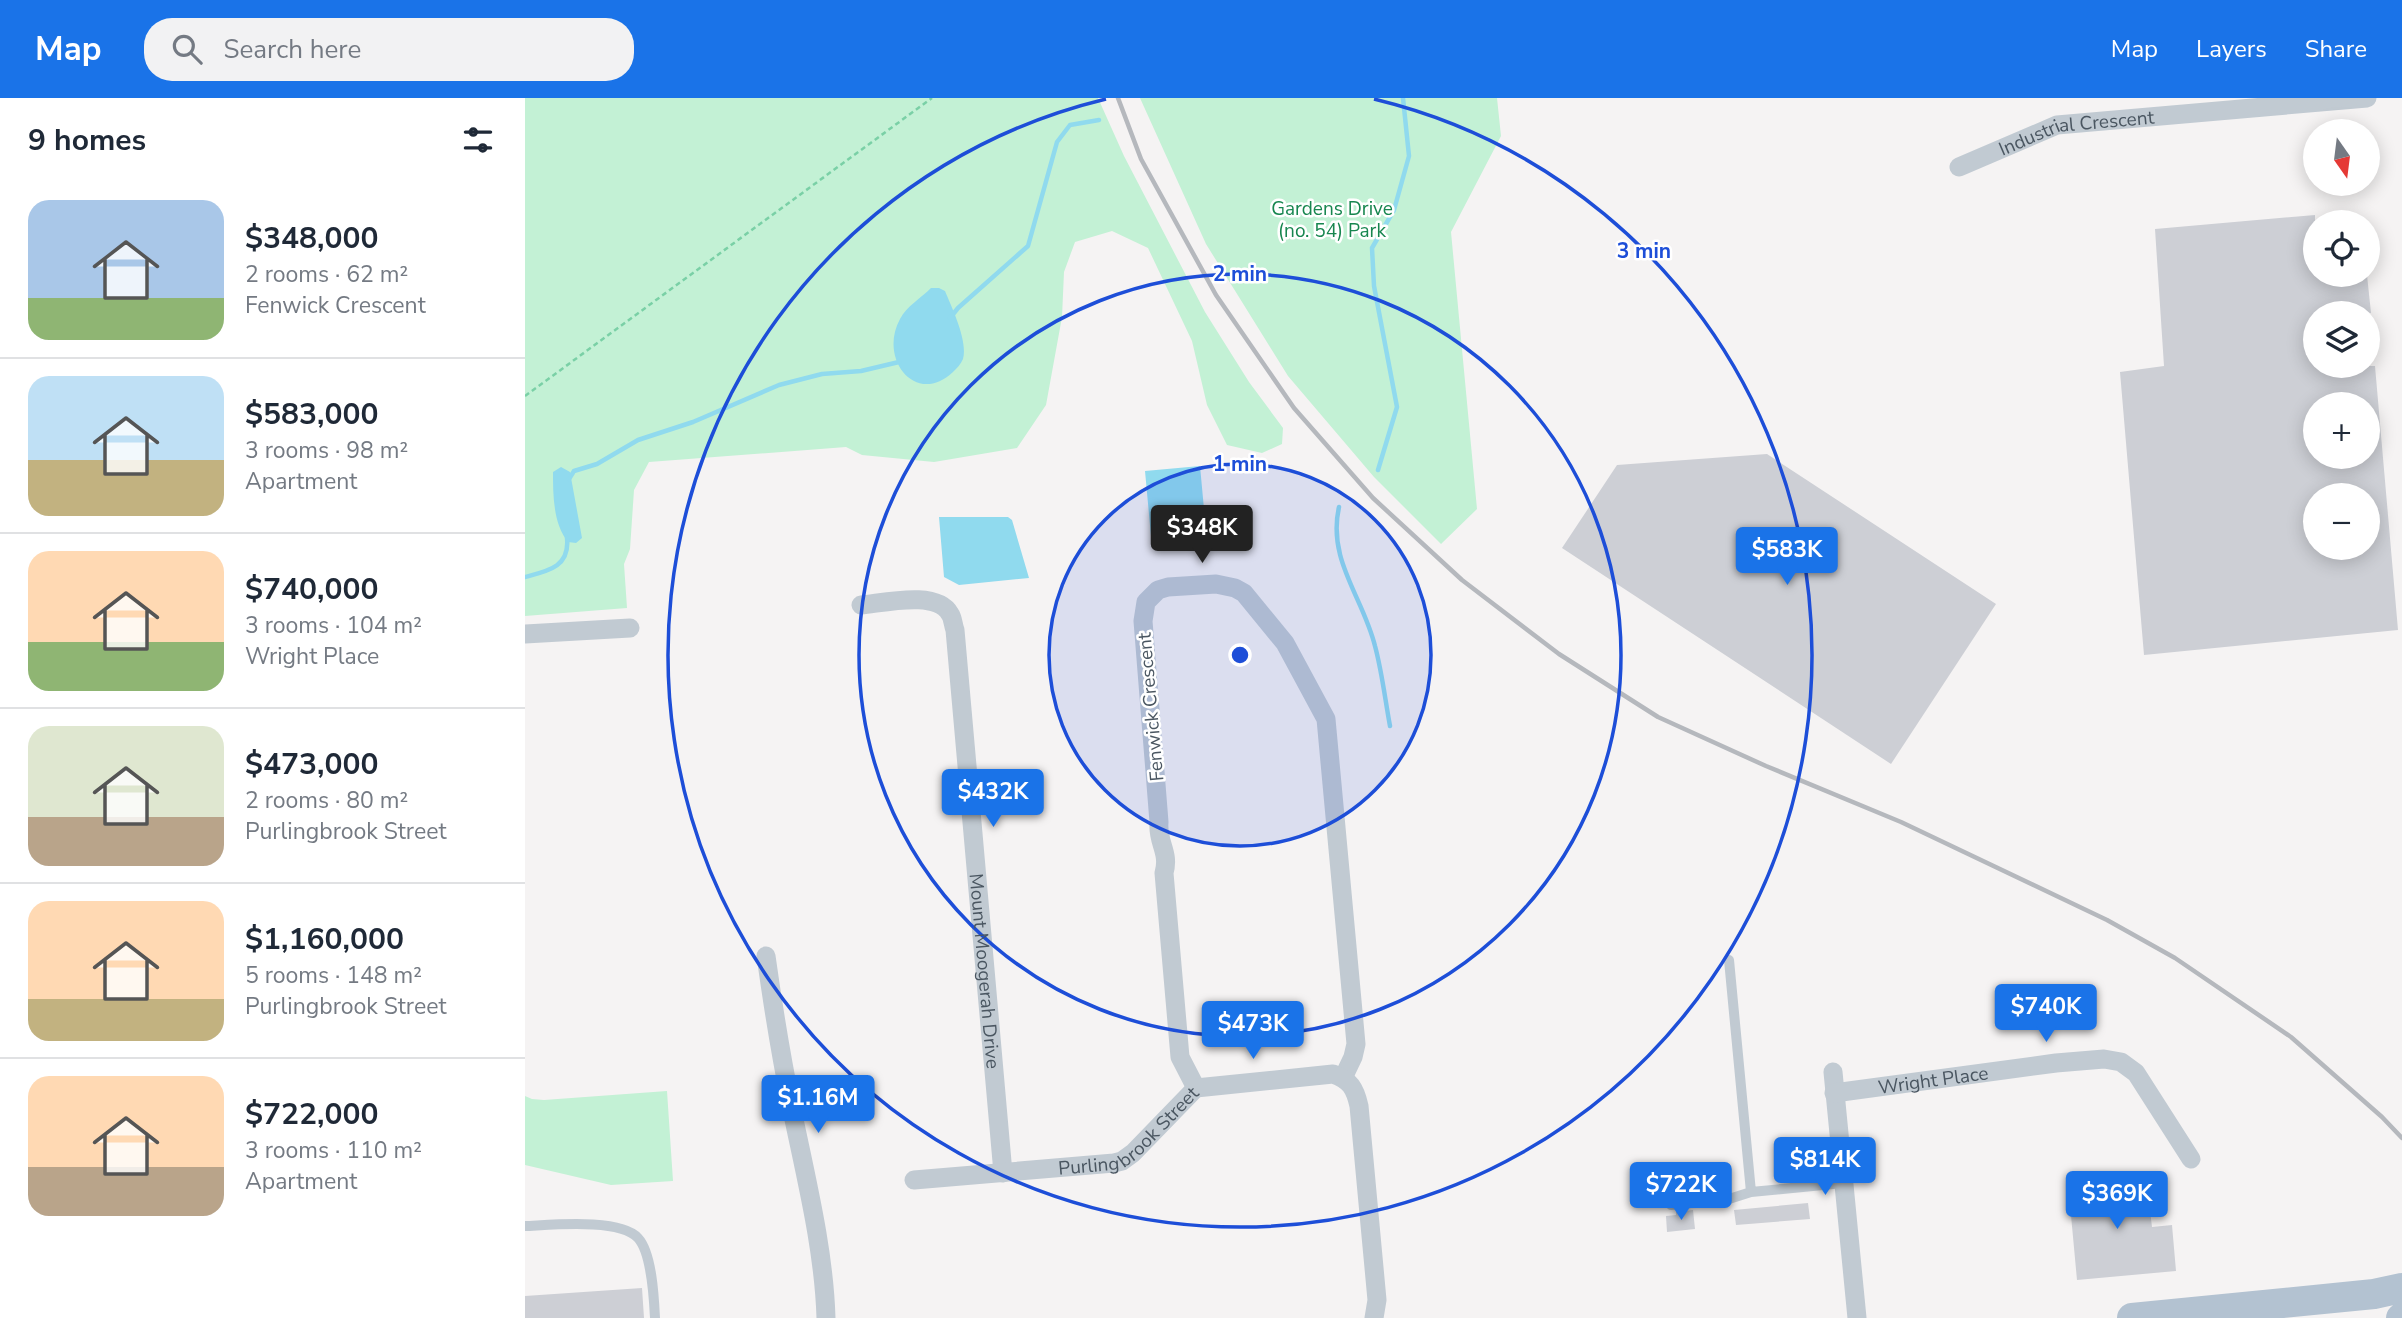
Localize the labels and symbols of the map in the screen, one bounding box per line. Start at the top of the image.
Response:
street label: Industrial Crescent [1995,105,2155,163]
north arrow [2303,119,2380,196]
park label: Gardens Drive (no. 54) Park [1271,196,1393,244]
text: 3 min [1617,237,1671,265]
text: 2 min [1213,260,1267,288]
text: 1 min [1213,450,1267,478]
pin: $348K [1153,505,1251,565]
pin: $583K [1738,528,1836,587]
street label: Fenwick Crescent [1132,631,1170,782]
centre of rings [1228,643,1252,667]
pin: $432K [944,770,1042,829]
street label: Mount Moogerah Drive [963,872,1006,1070]
pin: $740K [1997,984,2095,1044]
pin: $473K [1204,1002,1302,1061]
street label: Wright Place [1876,1060,1990,1101]
pin: $1.16M [761,1076,875,1135]
street label: Purlingbrook Street [1057,1081,1205,1182]
pin: $814K [1776,1138,1874,1197]
pin: $722K [1632,1162,1730,1222]
pin: $369K [2068,1172,2166,1231]

